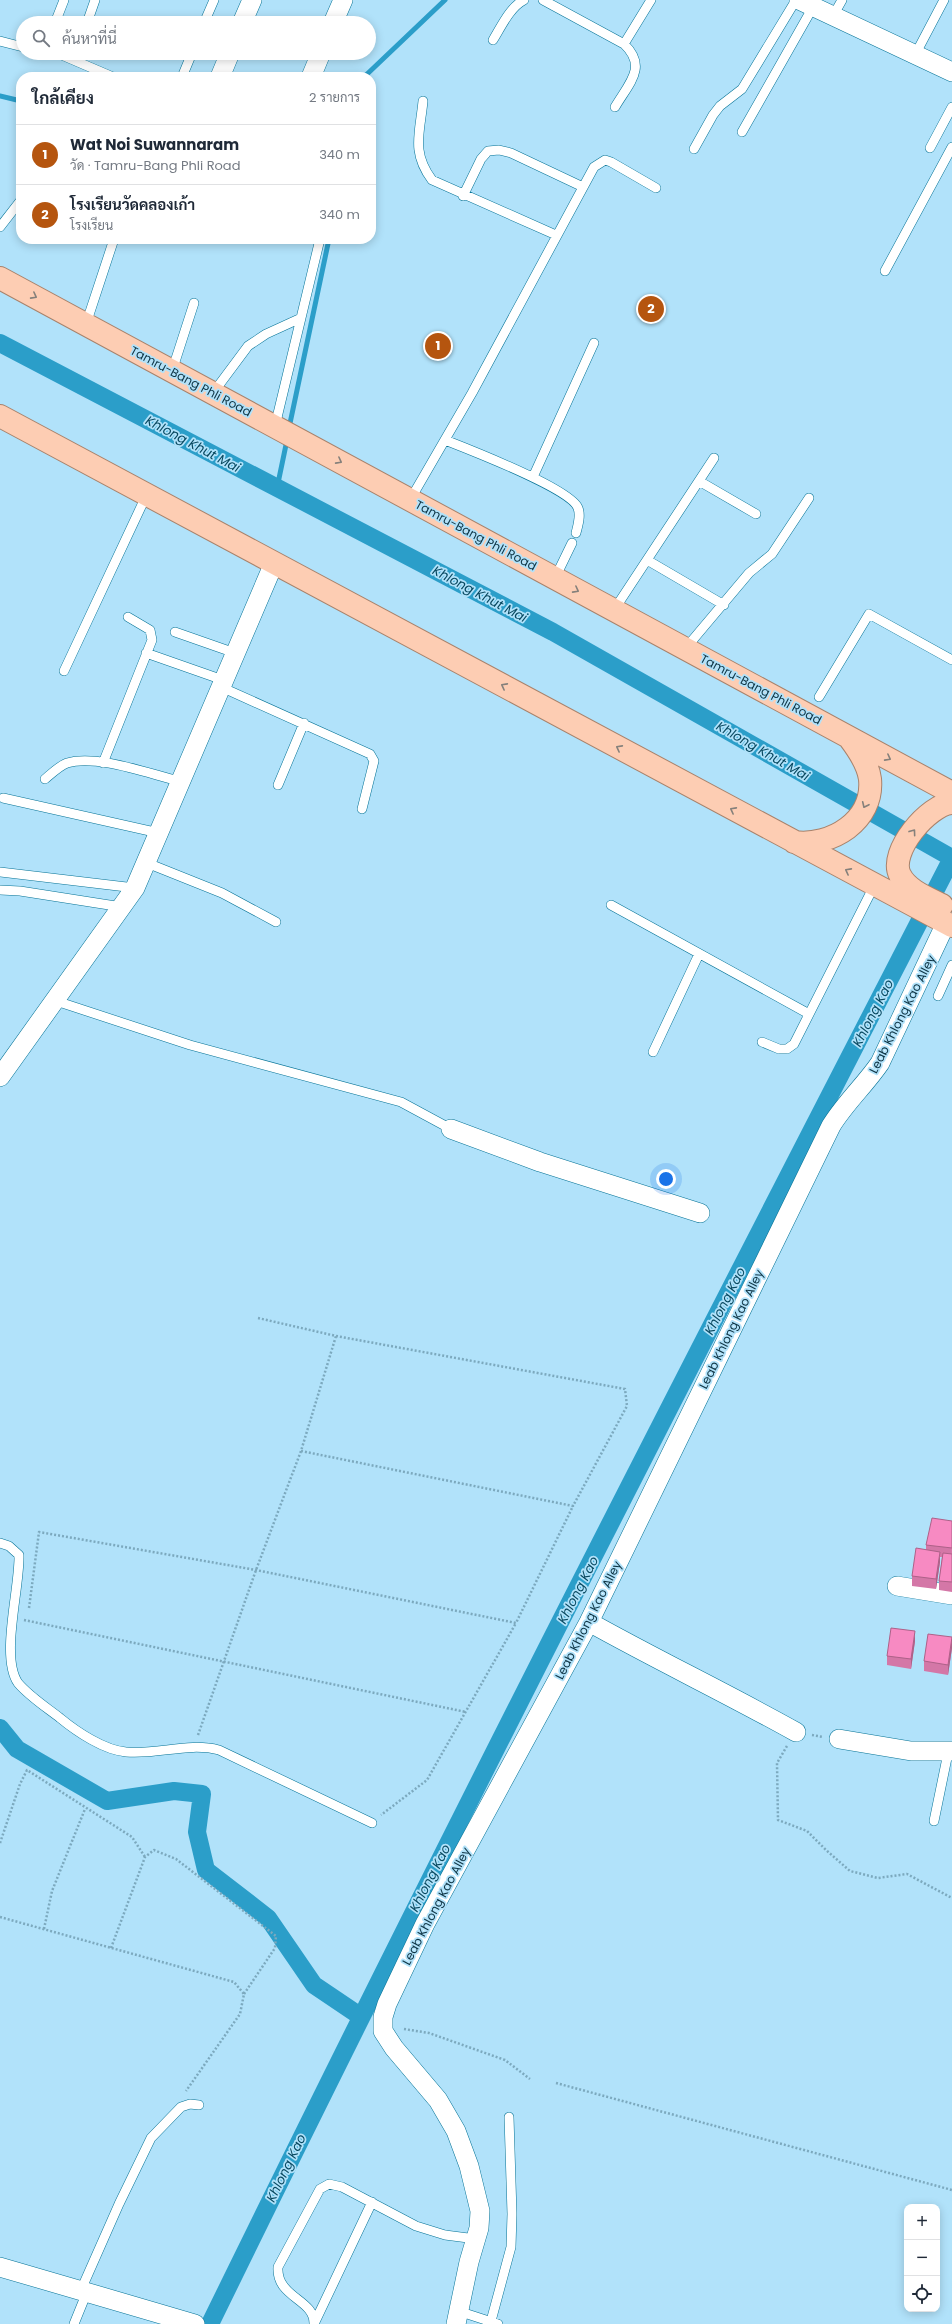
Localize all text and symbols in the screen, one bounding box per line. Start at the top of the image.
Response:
search box [16,16,376,60]
icon: search [30,27,52,49]
text: ค้นหาที่นี่ [62,28,117,49]
text: ใกล้เคียง [32,86,94,110]
text: 2 รายการ [309,88,360,107]
text: Wat Noi Suwannaram [70,134,239,155]
text: 1 [43,145,47,164]
text: 340 m [319,145,360,164]
text: วัด · Tamru-Bang Phli Road [70,156,240,175]
text: โรงเรียนวัดคลองเก้า [70,194,195,215]
text: 2 [41,205,49,224]
text: 340 m [319,205,360,224]
text: โรงเรียน [70,216,113,235]
one-way arrow [30,292,37,299]
pin: 2 [638,294,664,324]
pin: 1 [425,331,451,361]
street label: Tamru-Bang Phli Road [127,342,255,420]
water label: Khlong Khut Mai [142,411,244,477]
one-way arrow [335,457,342,464]
street label: Tamru-Bang Phli Road [412,496,540,574]
water label: Khlong Khut Mai [429,561,531,627]
one-way arrow [572,585,580,592]
street label: Tamru-Bang Phli Road [697,650,825,728]
one-way arrow [501,684,509,691]
water label: Khlong Khut Mai [713,717,814,786]
one-way arrow [616,745,623,753]
one-way arrow [884,753,891,761]
one-way arrow [862,801,870,808]
one-way arrow [730,807,738,814]
one-way arrow [908,829,915,836]
one-way arrow [845,869,852,876]
street label: Leab Khlong Kao Alley [865,952,939,1076]
water label: Khlong Kao [848,976,898,1050]
your location [656,1169,676,1189]
water label: Khlong Kao [700,1264,750,1338]
street label: Leab Khlong Kao Alley [695,1266,767,1392]
water label: Khlong Kao [553,1553,603,1627]
street label: Leab Khlong Kao Alley [551,1558,625,1682]
water label: Khlong Kao [405,1841,455,1915]
street label: Leab Khlong Kao Alley [398,1844,474,1968]
water label: Khlong Kao [261,2131,311,2205]
map controls [904,2204,940,2312]
button: + [904,2204,940,2240]
button: − [904,2240,940,2276]
button: locate [904,2276,940,2312]

